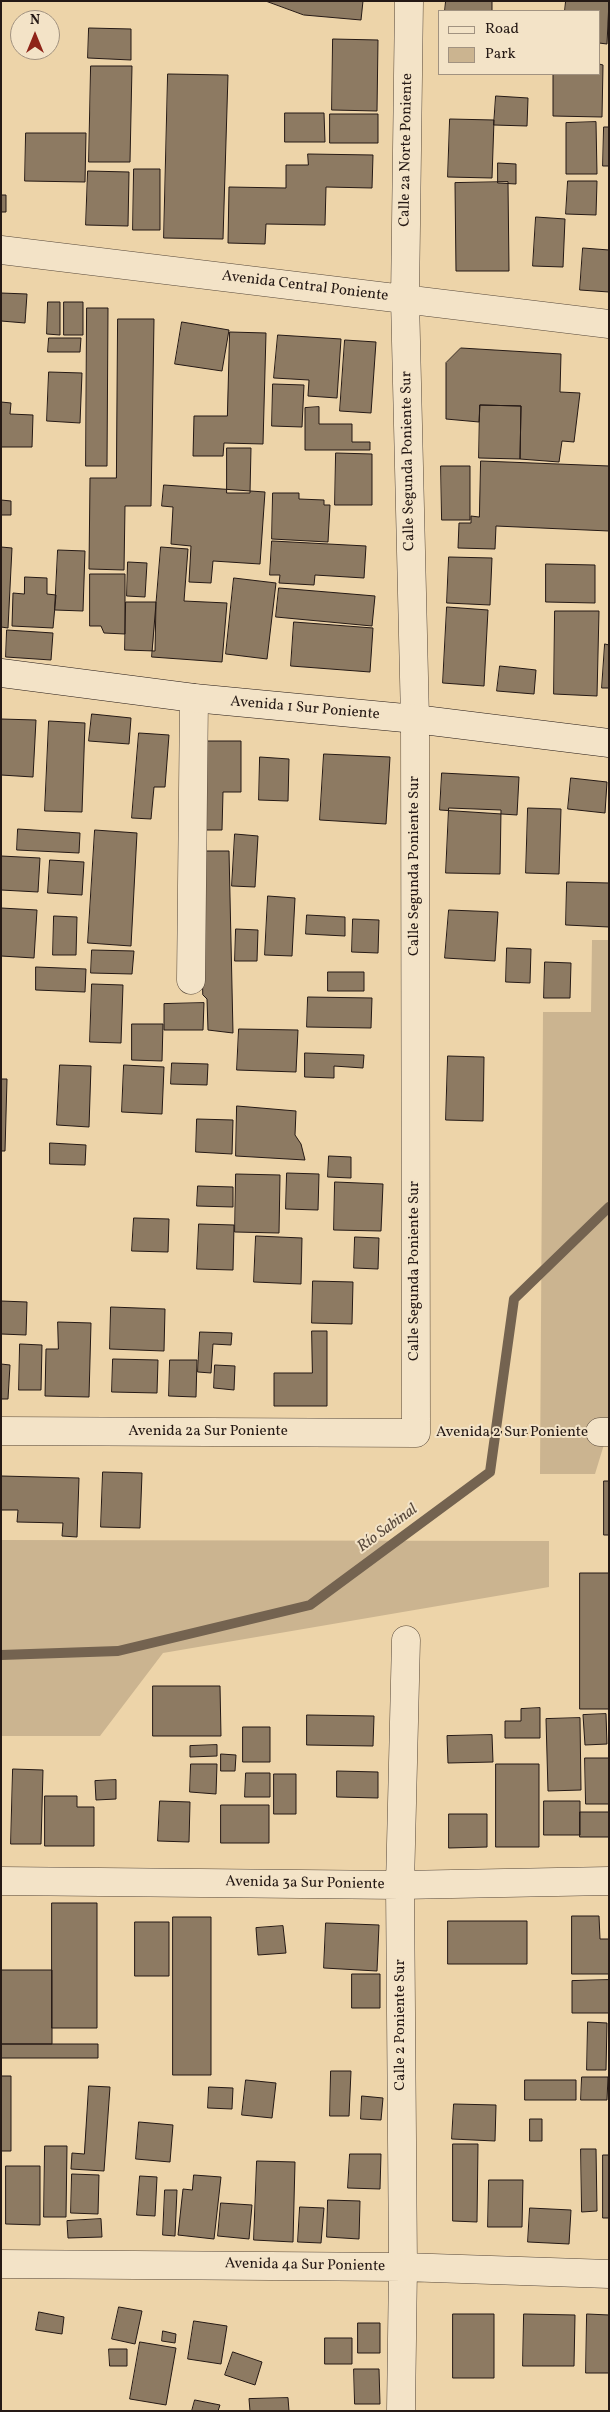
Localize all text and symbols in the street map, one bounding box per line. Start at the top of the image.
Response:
north arrow [10,10,60,60]
legend [438,10,600,75]
text: N [30,11,40,30]
text: Road [485,19,519,40]
text: Park [485,44,516,65]
street label: Calle 2a Norte Poniente [397,73,417,227]
street label: Avenida Central Poniente [221,268,389,306]
street label: Calle Segunda Poniente Sur [398,371,420,551]
street label: Avenida 1 Sur Poniente [230,694,380,724]
street label: Calle Segunda Poniente Sur [406,776,424,956]
street label: Calle Segunda Poniente Sur [406,1181,424,1361]
street label: Avenida 2a Sur Poniente [128,1423,288,1441]
street label: Avenida 2 Sur Poniente [436,1424,588,1442]
water label: Río Sabinal [354,1501,422,1557]
street label: Avenida 3a Sur Poniente [225,1874,385,1894]
street label: Calle 2 Poniente Sur [392,1959,410,2091]
street label: Avenida 4a Sur Poniente [225,2256,385,2276]

